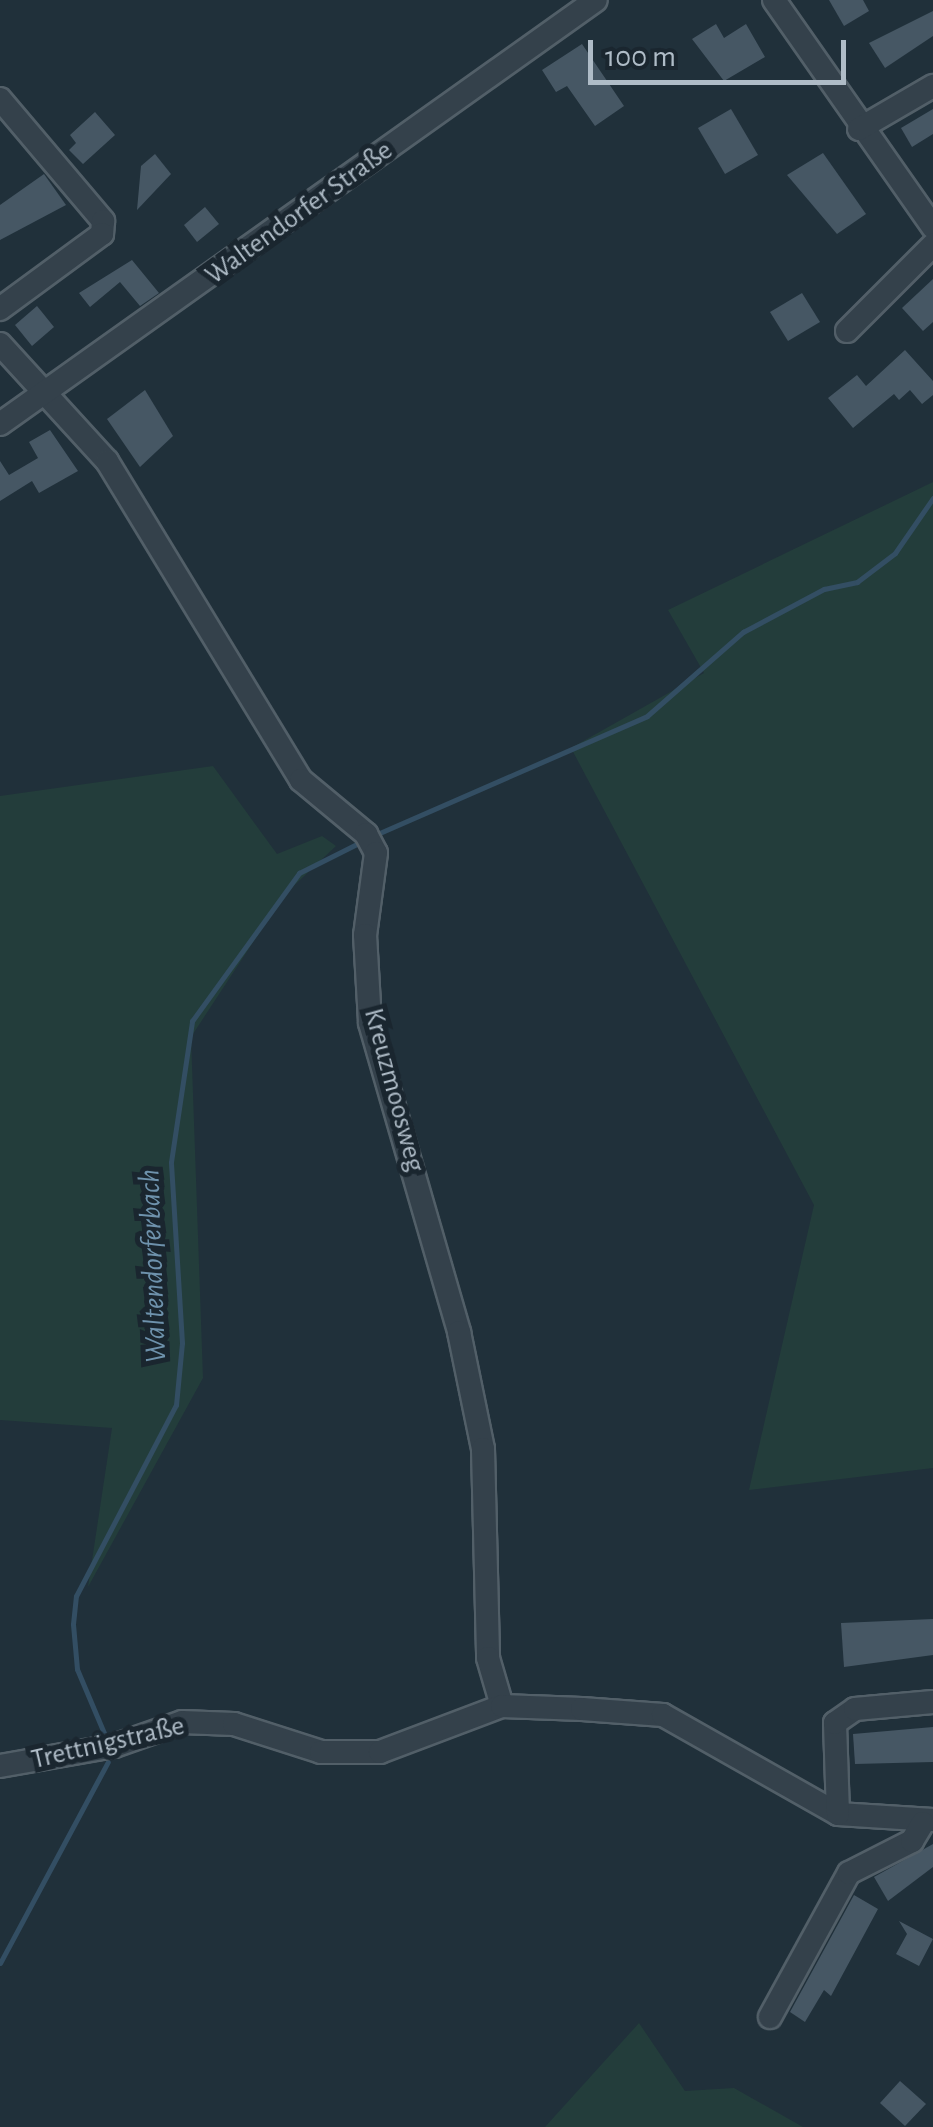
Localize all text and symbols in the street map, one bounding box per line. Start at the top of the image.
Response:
scale bar [593,20,850,82]
text: 100 m [605,42,676,72]
street label: Waltendorfer Straße [199,134,399,292]
street label: Kreuzmoosweg [356,1005,432,1175]
water label: Waltendorferbach [132,1168,174,1364]
street label: Trettnigstraße [28,1709,188,1777]

